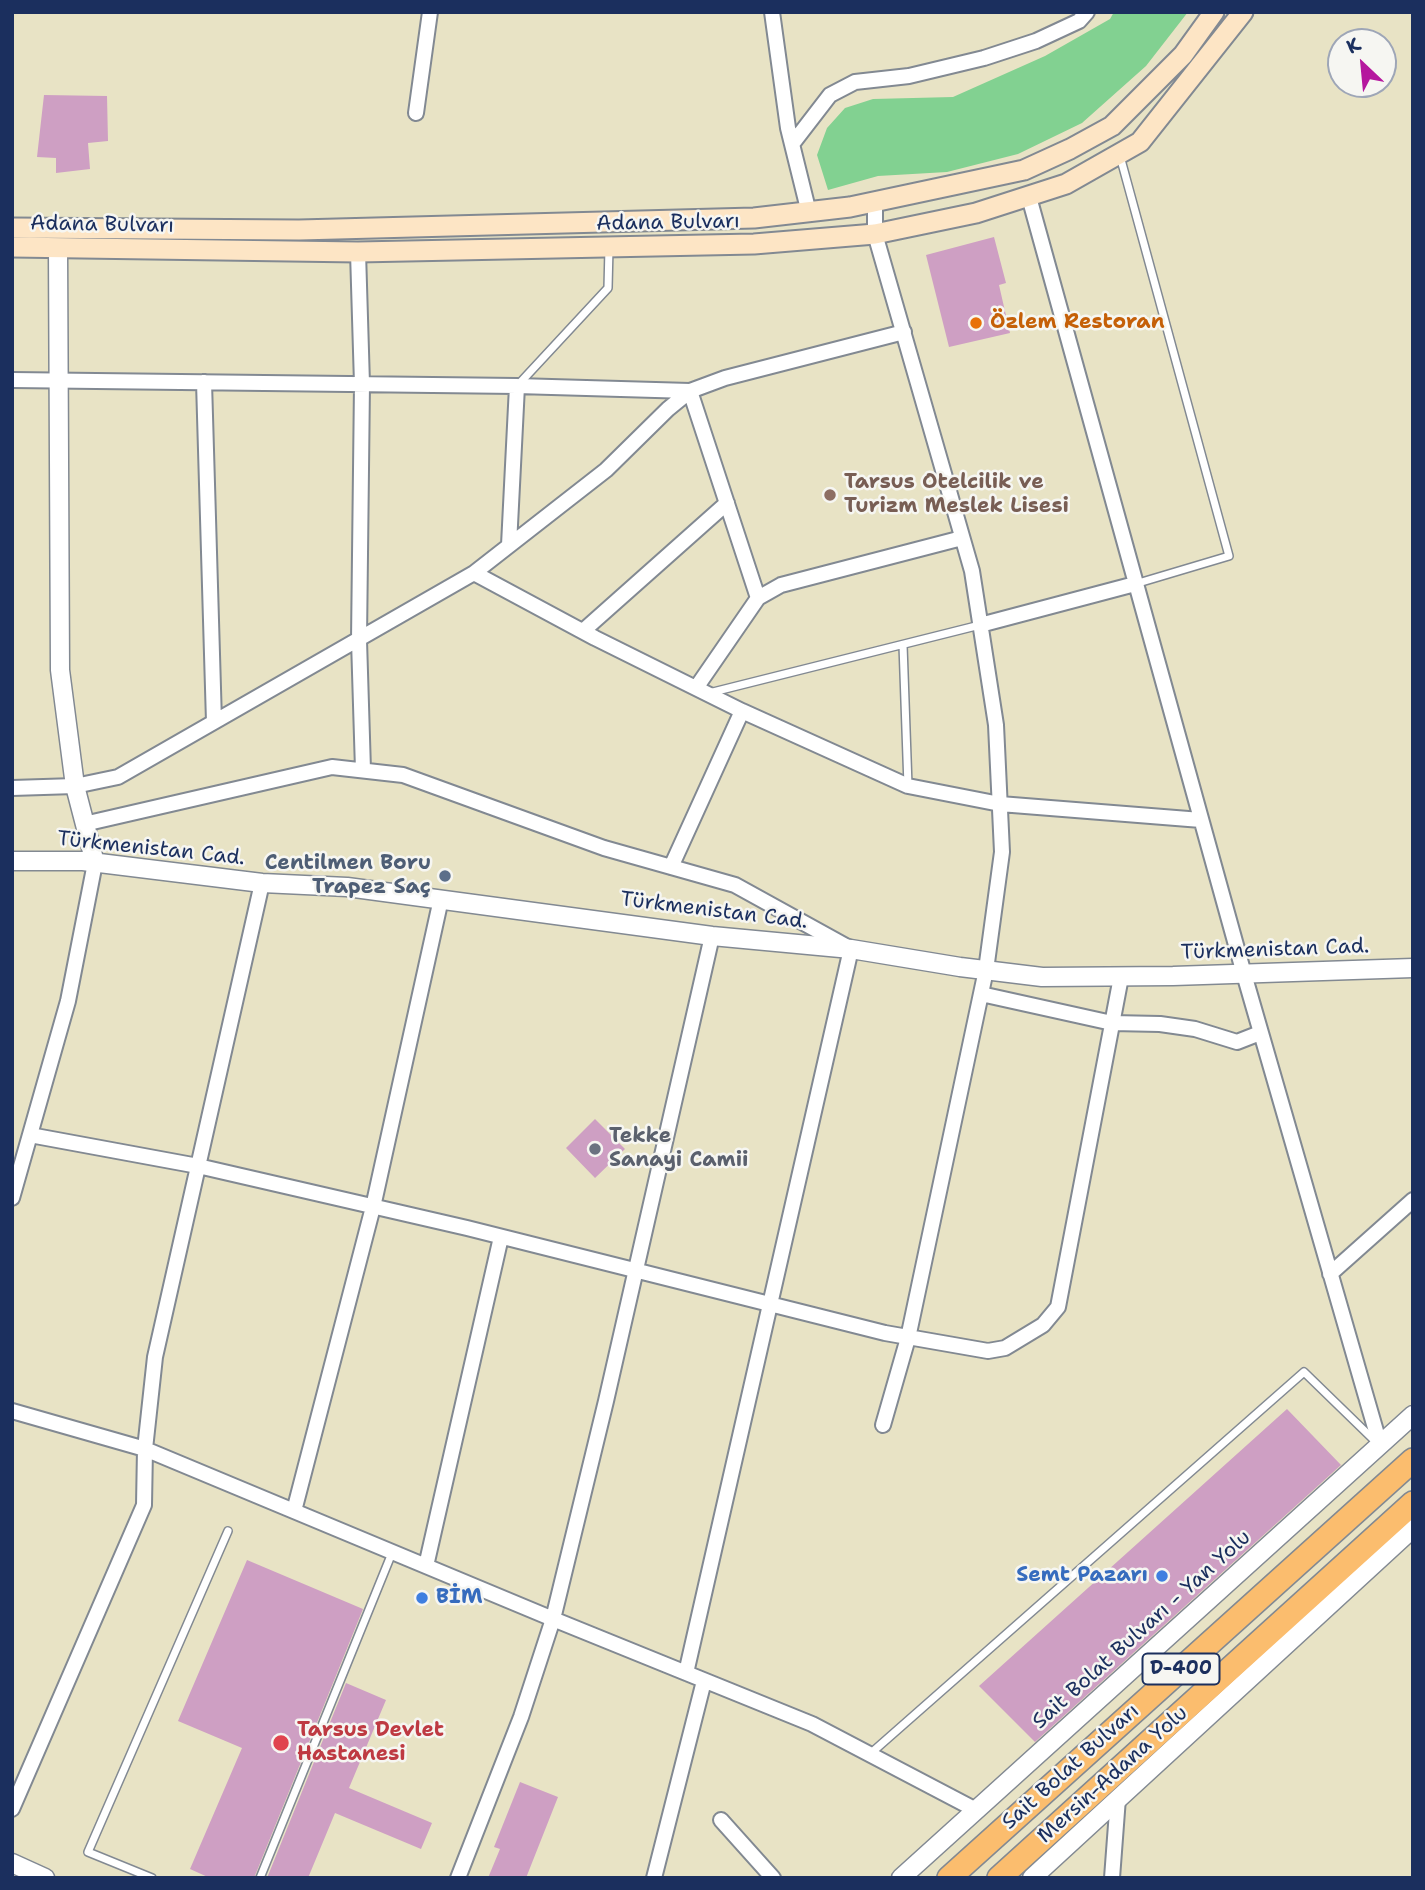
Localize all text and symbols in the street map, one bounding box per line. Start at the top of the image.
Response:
north arrow [1327,28,1397,98]
text: K [1342,31,1365,60]
street label: Adana Bulvarı [596,209,740,237]
street label: Adana Bulvarı [30,211,174,239]
place label: Özlem Restoran [990,310,1165,336]
marker: Özlem Restoran [968,315,984,331]
place label: Tarsus Otelcilik ve Turizm Meslek Lisesi [844,470,1069,520]
marker: Tarsus Otelcilik ve Turizm Meslek Lisesi [822,487,838,503]
street label: Türkmenistan Cad. [56,827,246,871]
place label: Centilmen Boru Trapez Saç [265,851,431,901]
marker: Centilmen Boru Trapez Saç [437,868,453,884]
street label: Türkmenistan Cad. [619,887,809,935]
street label: Türkmenistan Cad. [1180,934,1370,966]
place label: Tekke Sanayi Camii [609,1124,749,1174]
marker: Tekke Sanayi Camii [587,1141,603,1157]
street label: Sait Bolat Bulvarı - Yan Yolu [1028,1525,1256,1735]
place label: Semt Pazarı [1016,1563,1148,1589]
marker: Semt Pazarı [1154,1568,1170,1584]
place label: BİM [436,1585,482,1611]
marker: BİM [414,1590,430,1606]
road number: D-400 [1142,1653,1220,1684]
street label: Sait Bolat Bulvarı [997,1699,1145,1835]
street label: Mersin-Adana Yolu [1033,1701,1193,1849]
place label: Tarsus Devlet Hastanesi [297,1718,444,1768]
marker: Tarsus Devlet Hastanesi [271,1733,291,1753]

